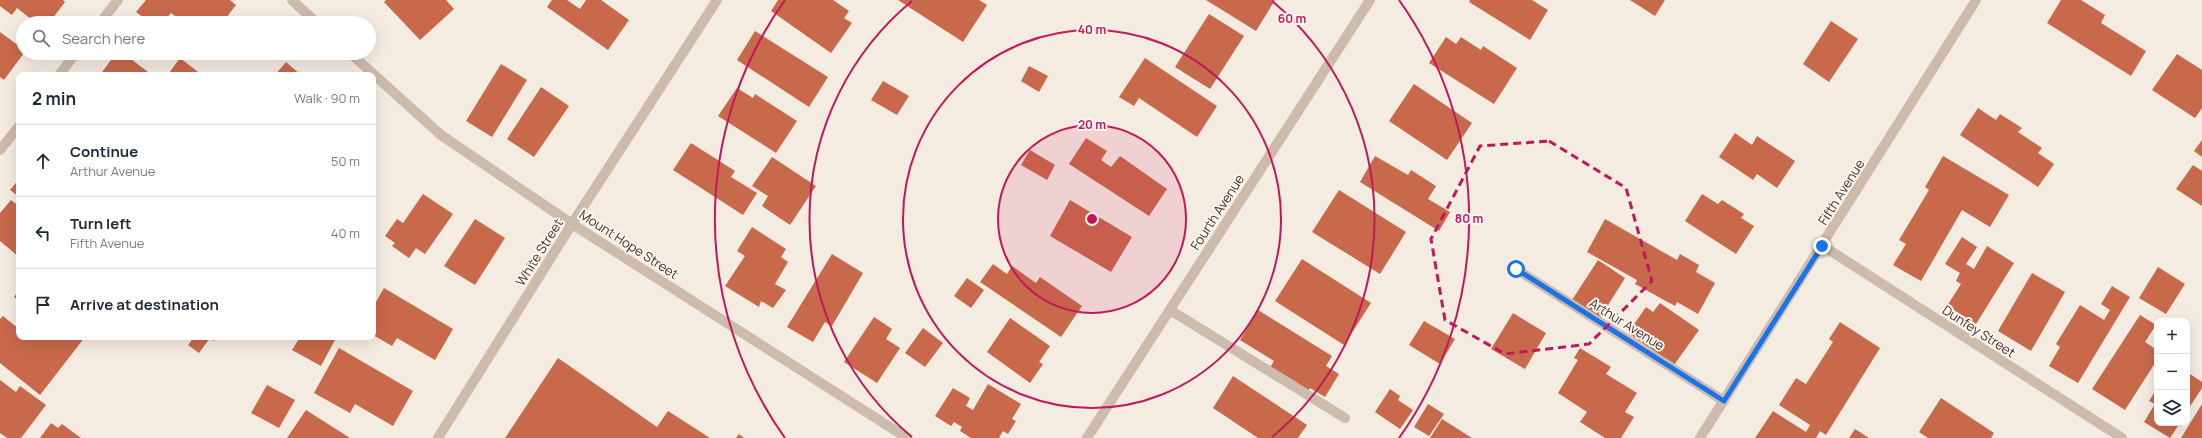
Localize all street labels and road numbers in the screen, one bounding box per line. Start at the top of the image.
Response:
street label: Fifth Avenue [1814,155,1869,228]
street label: Fourth Avenue [1186,170,1248,253]
street label: Mount Hope Street [576,205,682,283]
street label: White Street [511,215,567,289]
street label: Arthur Avenue [1586,294,1668,354]
street label: Dunfey Street [1939,301,2019,361]

